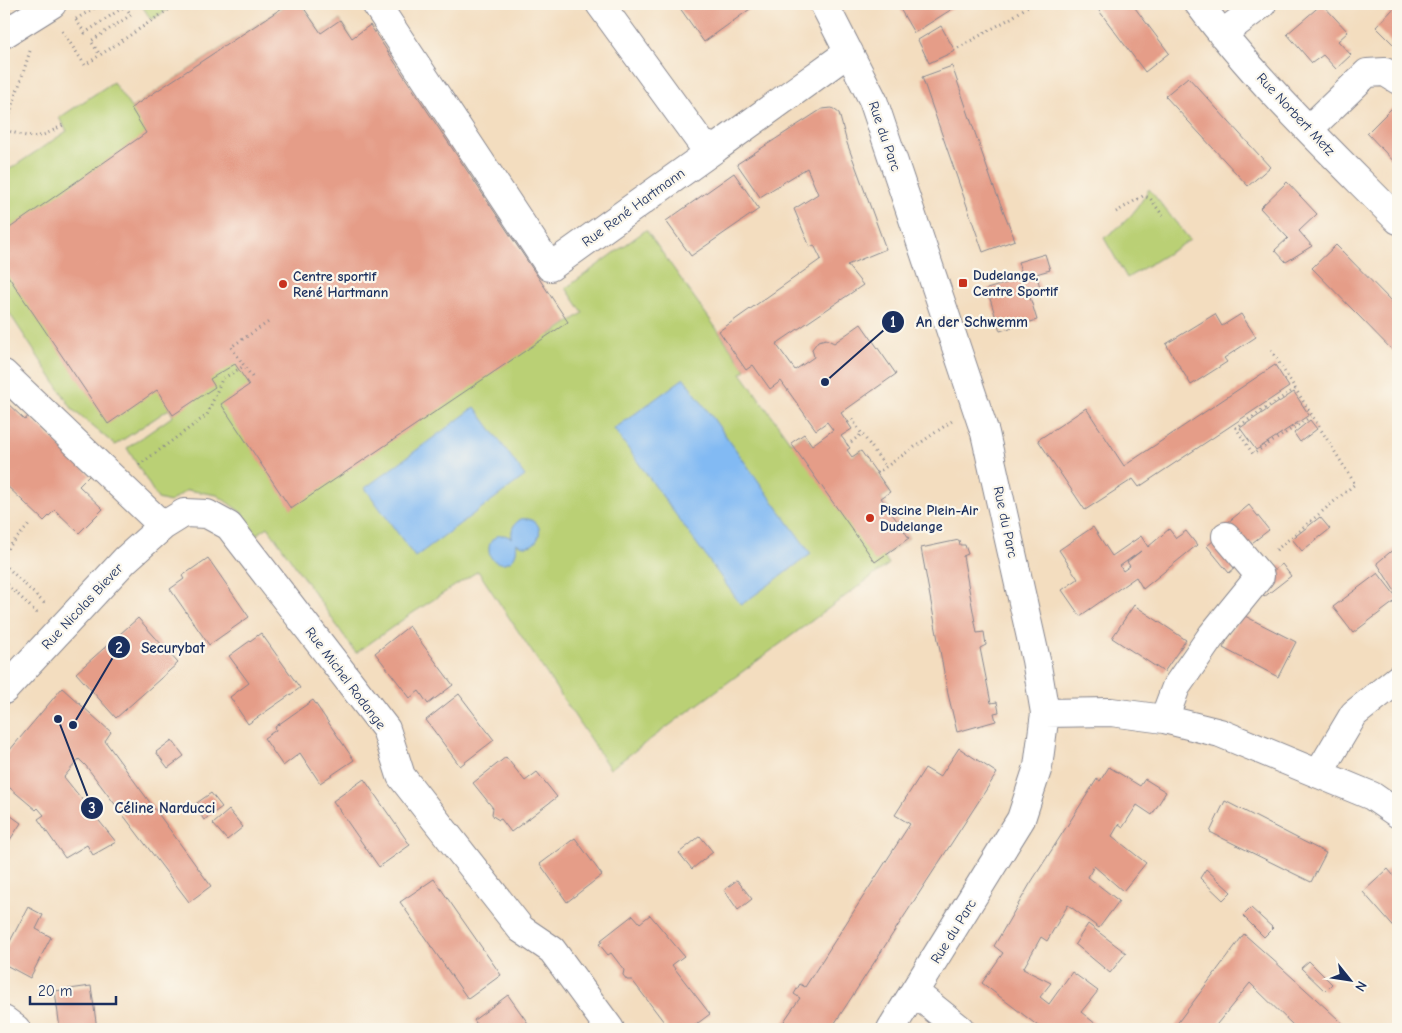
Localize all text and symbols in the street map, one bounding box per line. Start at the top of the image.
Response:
street label: Rue Norbert Metz [1253,69,1338,159]
street label: Rue du Parc [865,99,904,174]
street label: Rue René Hartmann [579,164,688,250]
place label: Dudelange, Centre Sportif [973,267,1058,300]
place label: Centre sportif René Hartmann [293,268,388,301]
marker: Dudelange, Centre Sportif [957,277,969,289]
marker: Centre sportif René Hartmann [277,278,289,290]
callout: An der Schwemm [881,307,1038,337]
text: 1 [890,313,896,331]
text: An der Schwemm [916,313,1028,331]
street label: Rue du Parc [990,485,1021,560]
place label: Piscine Plein-Air Dudelange [880,502,978,535]
marker: Piscine Plein-Air Dudelange [864,512,876,524]
street label: Rue Nicolas Biever [38,559,127,653]
street label: Rue Michel Rodange [302,624,390,733]
callout: Securybat [107,632,215,662]
text: 2 [115,639,123,657]
text: Securybat [141,639,206,657]
callout: Céline Narducci [79,793,225,823]
text: 3 [88,799,96,817]
text: Céline Narducci [115,799,215,817]
street label: Rue du Parc [927,896,980,967]
north arrow [1324,956,1374,1006]
scale bar [30,973,116,1005]
text: N [1351,978,1370,994]
text: 20 m [38,982,72,1000]

